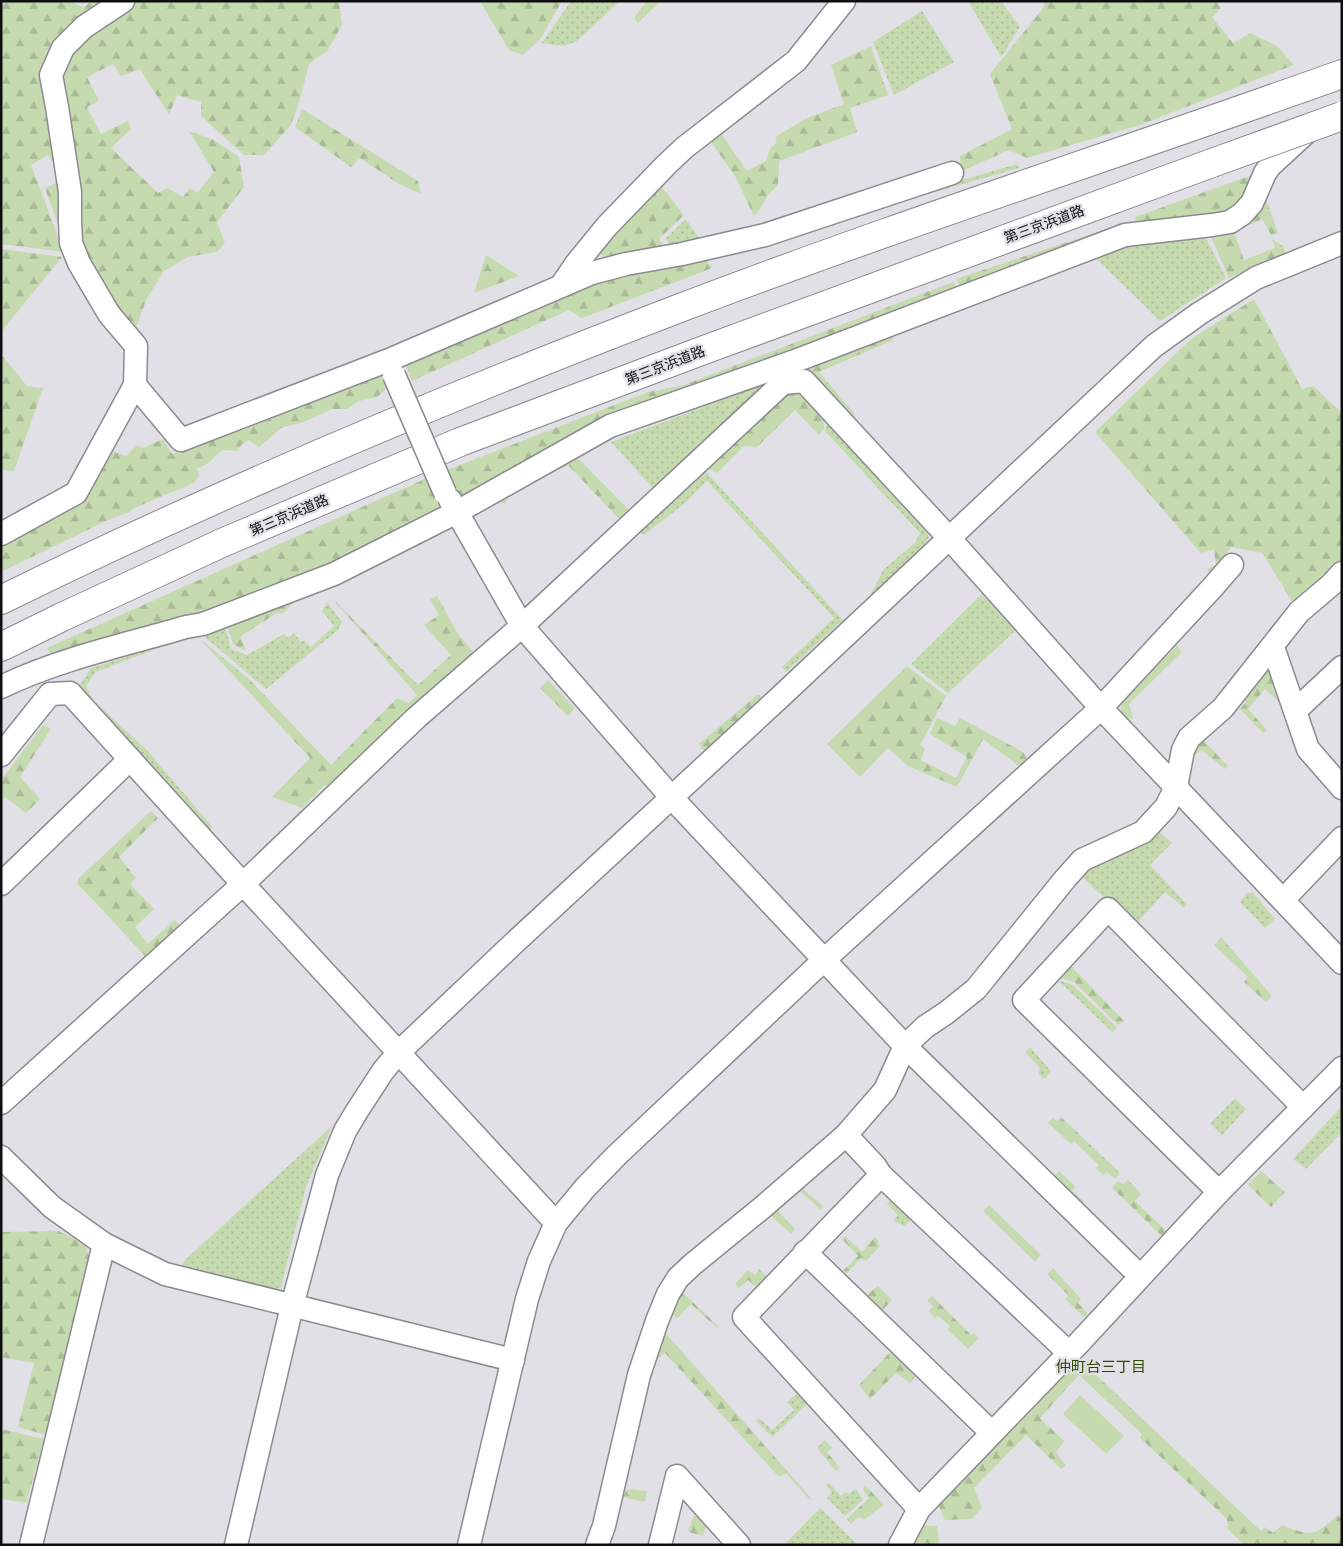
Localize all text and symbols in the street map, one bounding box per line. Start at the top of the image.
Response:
street label: 第三京浜道路 [1001,200,1087,247]
street label: 第三京浜道路 [622,341,707,388]
street label: 第三京浜道路 [246,489,331,540]
district label: 仲町台三丁目 [1056,1356,1146,1376]

